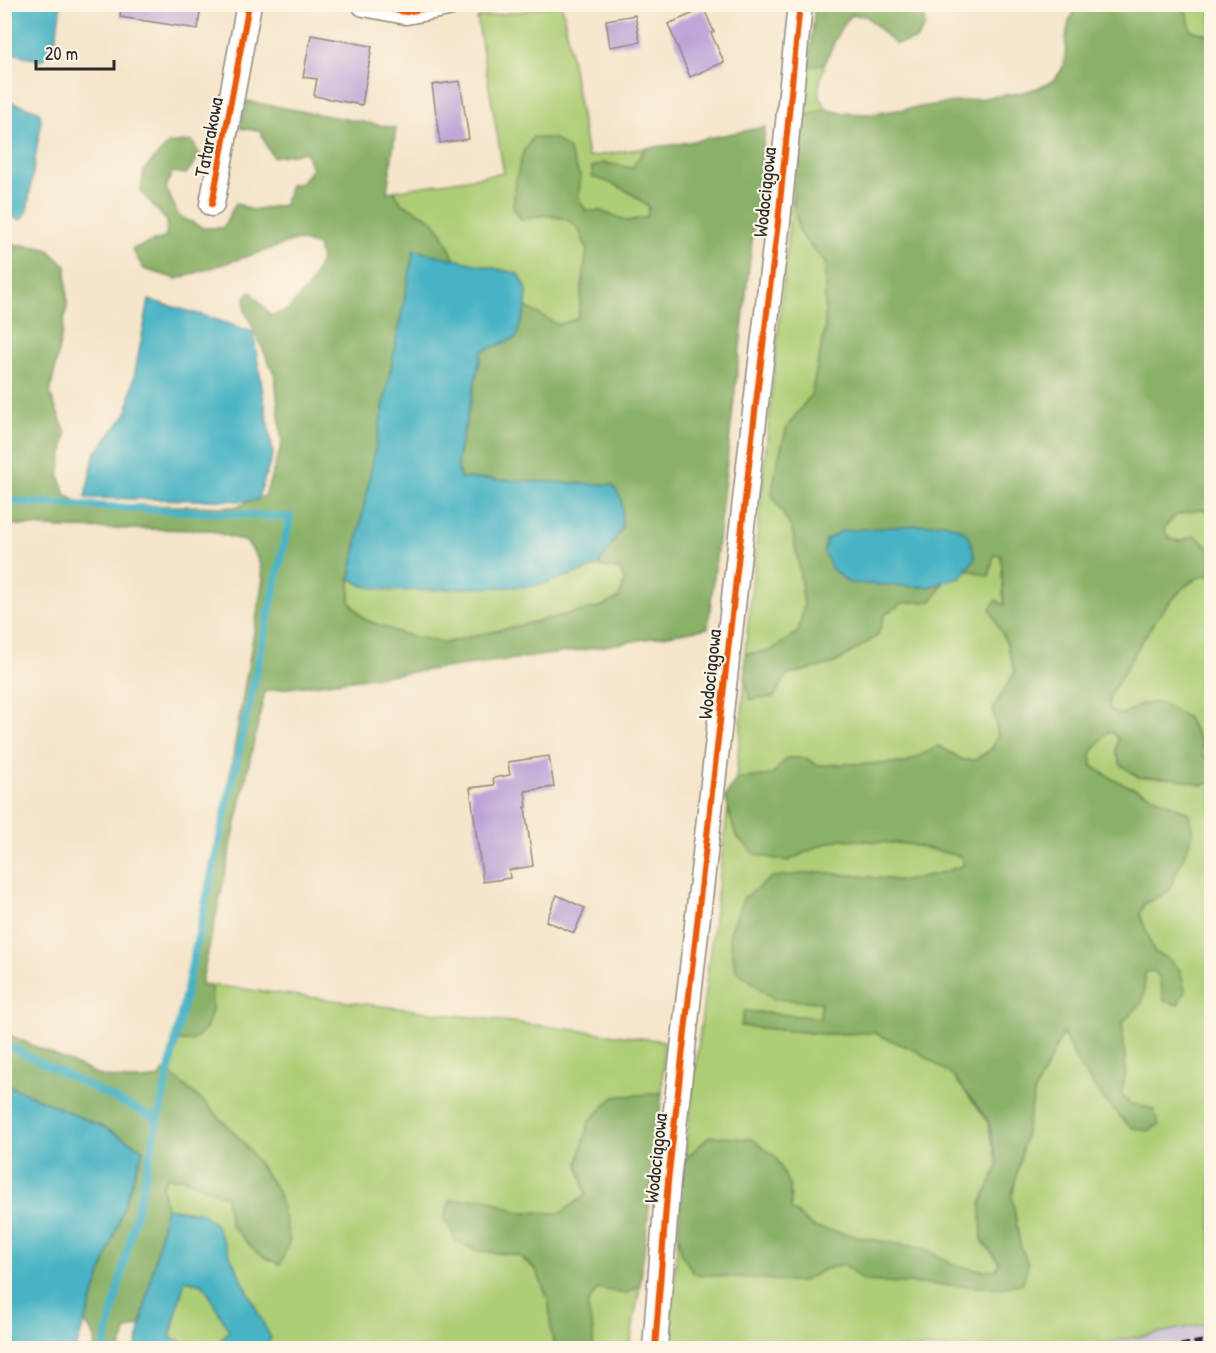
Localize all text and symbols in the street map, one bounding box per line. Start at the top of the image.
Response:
scale bar [36,33,114,71]
text: 20 m [45,41,78,66]
street label: Tatarakowa [187,95,229,179]
street label: Wodociągowa [746,145,782,238]
street label: Wodociągowa [691,627,727,720]
street label: Wodociągowa [637,1111,673,1204]

